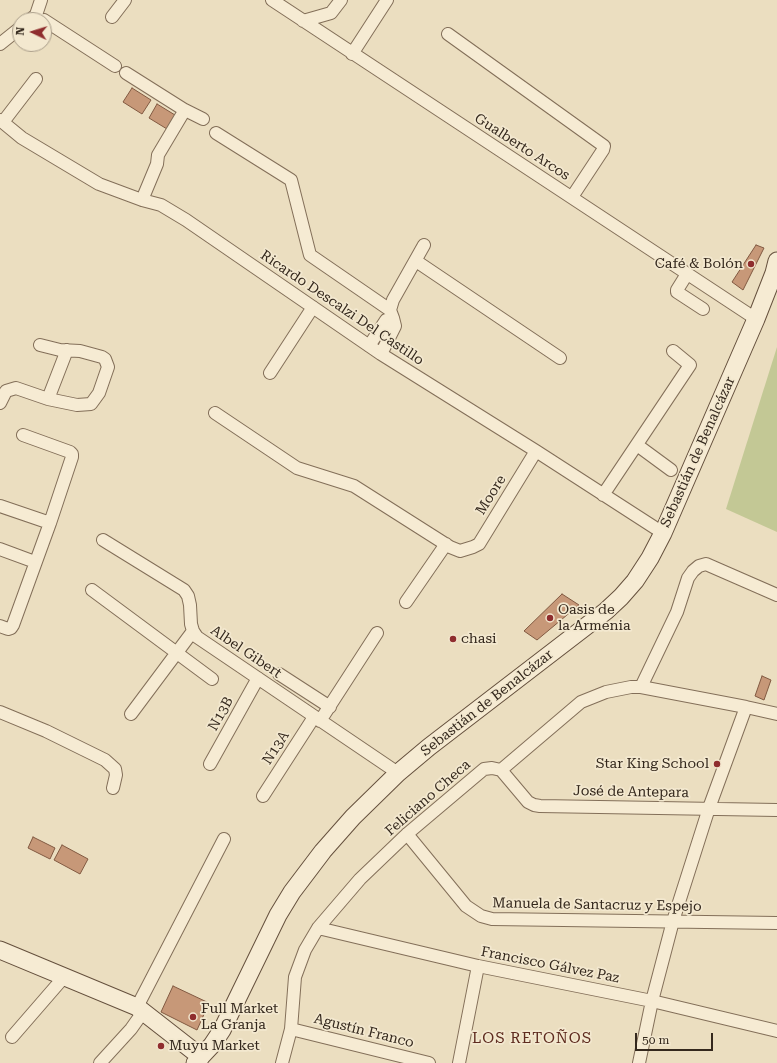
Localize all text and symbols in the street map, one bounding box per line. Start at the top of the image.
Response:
north arrow [12,12,52,52]
text: N [14,27,27,36]
street label: Gualberto Arcos [471,110,573,184]
street label: Ricardo Descalzi Del Castillo [257,247,427,369]
place label: Café & Bolón [655,256,743,272]
marker: Café & Bolón [746,259,756,269]
street label: Sebastián de Benalcázar [657,374,739,530]
street label: Moore [472,472,510,518]
place label: Oasis de la Armenia [558,602,631,634]
marker: Oasis de la Armenia [545,613,555,623]
street label: Albel Gibert [207,622,285,682]
place label: chasi [461,631,497,647]
marker: chasi [448,634,458,644]
street label: Sebastián de Benalcázar [418,646,556,760]
street label: N13B [205,694,237,734]
street label: N13A [259,728,293,768]
street label: Feliciano Checa [382,756,474,840]
place label: Star King School [596,756,709,772]
marker: Star King School [712,759,722,769]
street label: José de Antepara [573,783,689,801]
street label: Manuela de Santacruz y Espejo [492,895,702,915]
street label: Francisco Gálvez Paz [479,943,621,987]
place label: Full Market La Granja [201,1001,278,1034]
street label: Agustín Franco [312,1010,416,1052]
marker: Full Market La Granja [188,1012,198,1022]
scale bar [637,1025,715,1051]
district label: LOS RETOÑOS [472,1030,592,1048]
text: 50 m [642,1033,669,1047]
place label: Muyu Market [169,1038,260,1054]
marker: Muyu Market [156,1041,166,1051]

